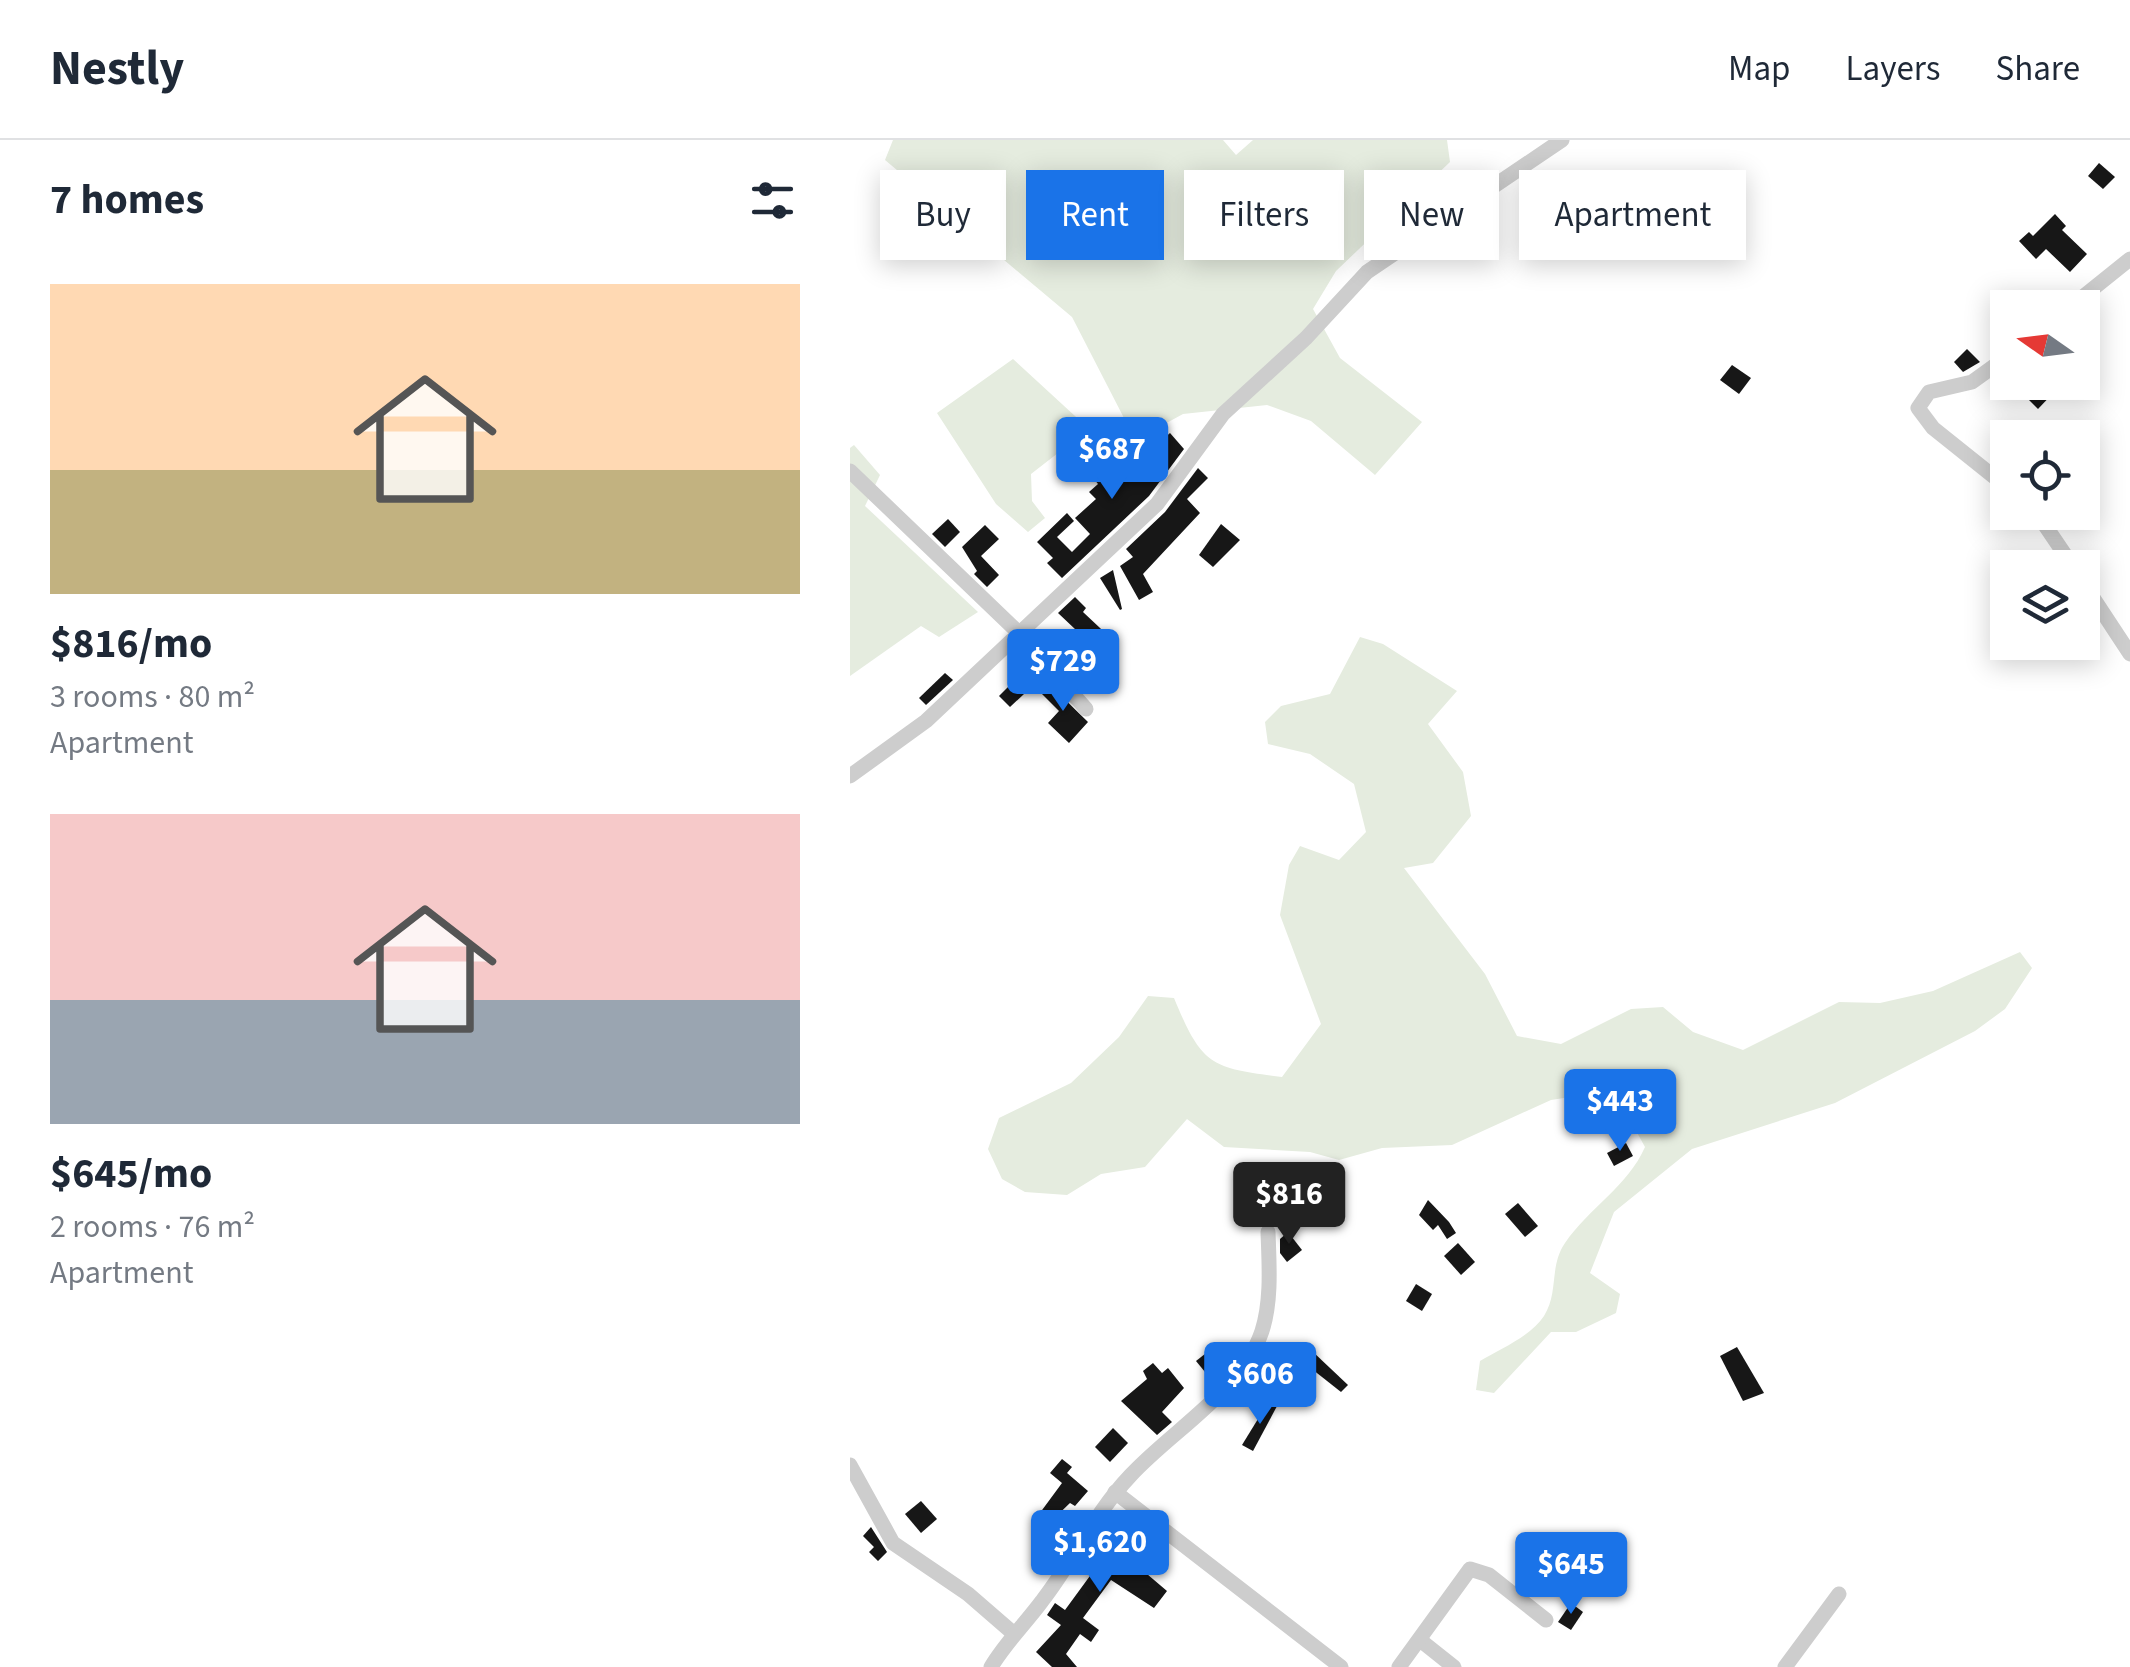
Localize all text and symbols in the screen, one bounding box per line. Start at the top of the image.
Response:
text: Nestly [50,35,184,103]
text: Map [1728,44,1791,94]
text: Layers [1846,44,1940,94]
text: Share [1995,44,2080,94]
text: 7 homes [50,170,204,230]
chip: Buy [880,170,1006,260]
chip: Rent [1026,170,1164,260]
chip: Filters [1184,170,1344,260]
chip: New [1364,170,1499,260]
chip: Apartment [1519,170,1746,260]
icon: filters [745,173,800,228]
north arrow [1990,290,2100,400]
map controls [1990,290,2100,660]
icon: home [335,349,515,529]
pin: $687 [1053,417,1171,502]
button: locate [1990,420,2100,530]
text: $687 [1078,426,1146,472]
button: layers [1990,550,2100,660]
text: $816/mo [50,614,212,674]
pin: $729 [1004,629,1122,714]
text: $729 [1029,638,1097,684]
text: 3 rooms · 80 m² [50,674,255,720]
text: Apartment [50,720,193,766]
icon: home [335,879,515,1059]
pin: $443 [1561,1069,1679,1154]
text: $443 [1586,1078,1654,1124]
text: $645/mo [50,1144,212,1204]
pin: $816 [1230,1162,1348,1247]
text: $816 [1255,1171,1323,1217]
text: 2 rooms · 76 m² [50,1204,255,1250]
text: Apartment [50,1250,193,1296]
pin: $606 [1201,1342,1319,1427]
text: $606 [1226,1351,1294,1397]
pin: $1,620 [1019,1510,1181,1595]
text: $1,620 [1053,1519,1147,1565]
pin: $645 [1512,1532,1630,1617]
text: $645 [1537,1541,1605,1587]

